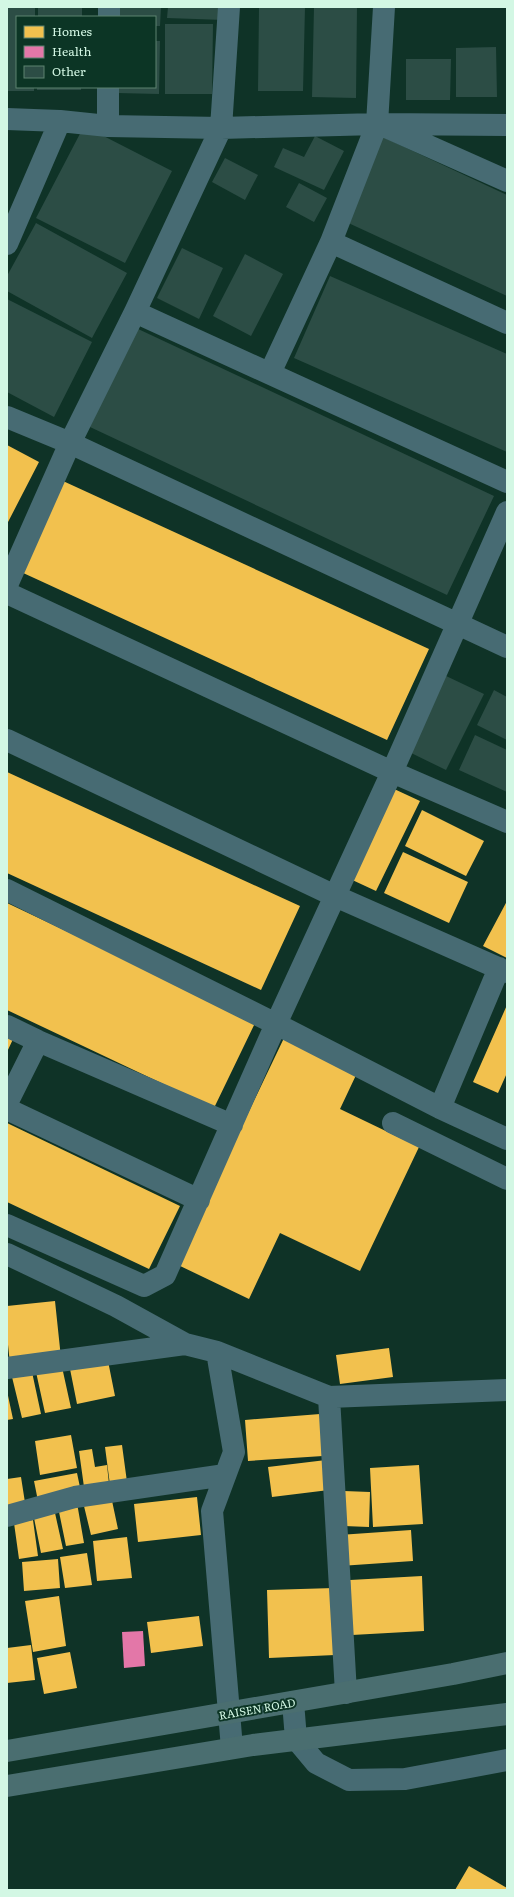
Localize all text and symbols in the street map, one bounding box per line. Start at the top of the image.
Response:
legend [16,16,156,88]
text: Homes [52,22,92,40]
text: Health [52,42,91,60]
text: Other [52,62,86,80]
street label: RAISEN ROAD [217,1693,297,1723]

